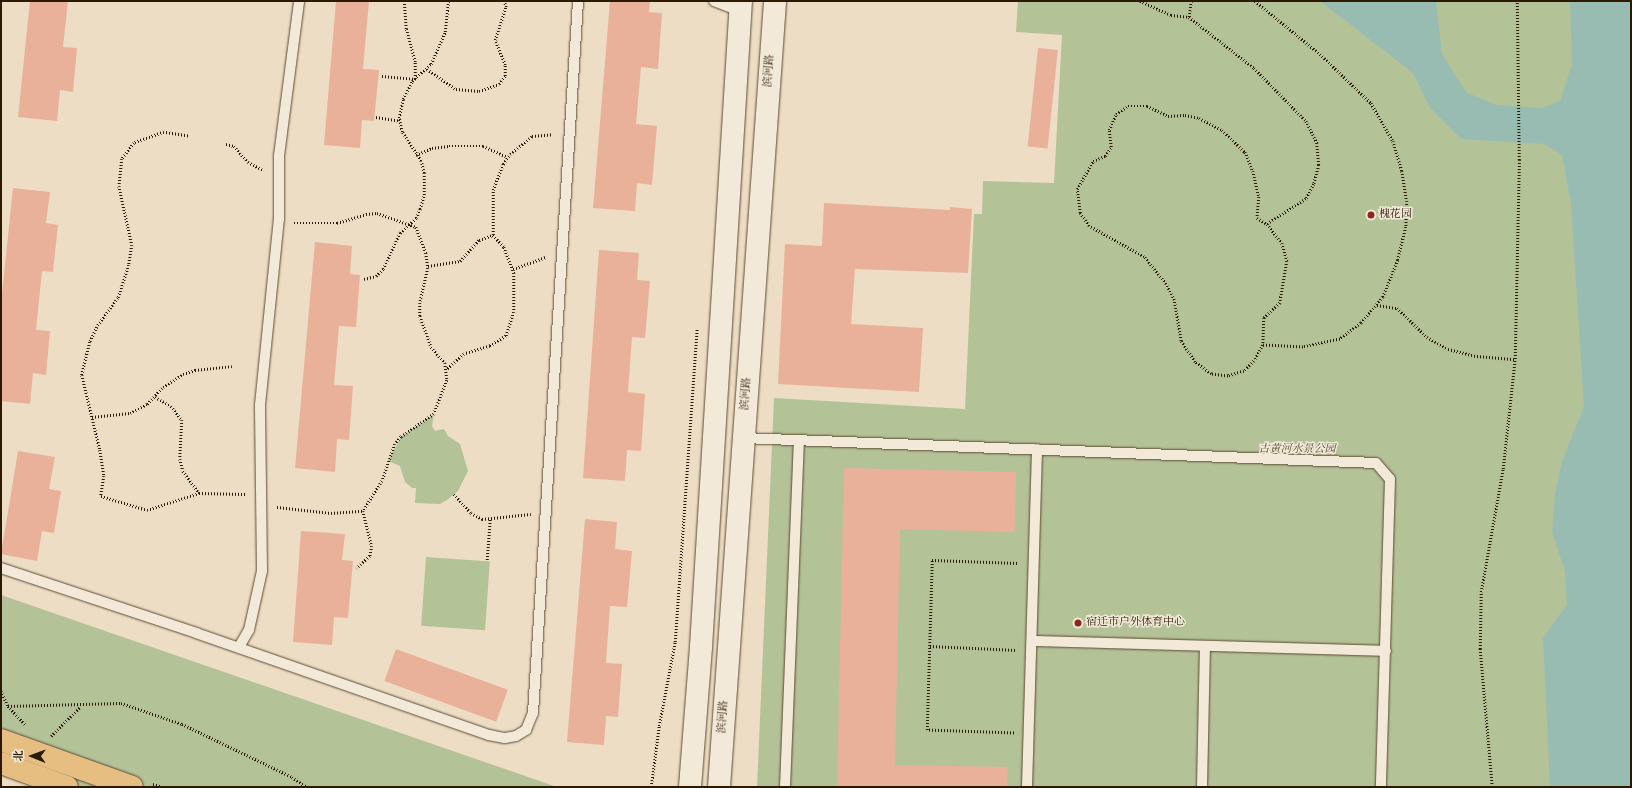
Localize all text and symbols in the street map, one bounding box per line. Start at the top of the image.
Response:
street label: 滨河路 [762,54,778,88]
place label: 槐花园 [1379,208,1412,222]
marker: 槐花园 [1366,210,1376,220]
street label: 滨河路 [739,377,755,411]
park label: 古黄河水景公园 [1259,443,1335,457]
place label: 宿迁市户外体育中心 [1086,616,1185,630]
marker: 宿迁市户外体育中心 [1073,618,1083,628]
street label: 滨河路 [716,700,732,734]
north arrow [12,736,52,776]
text: 北 [14,750,25,761]

